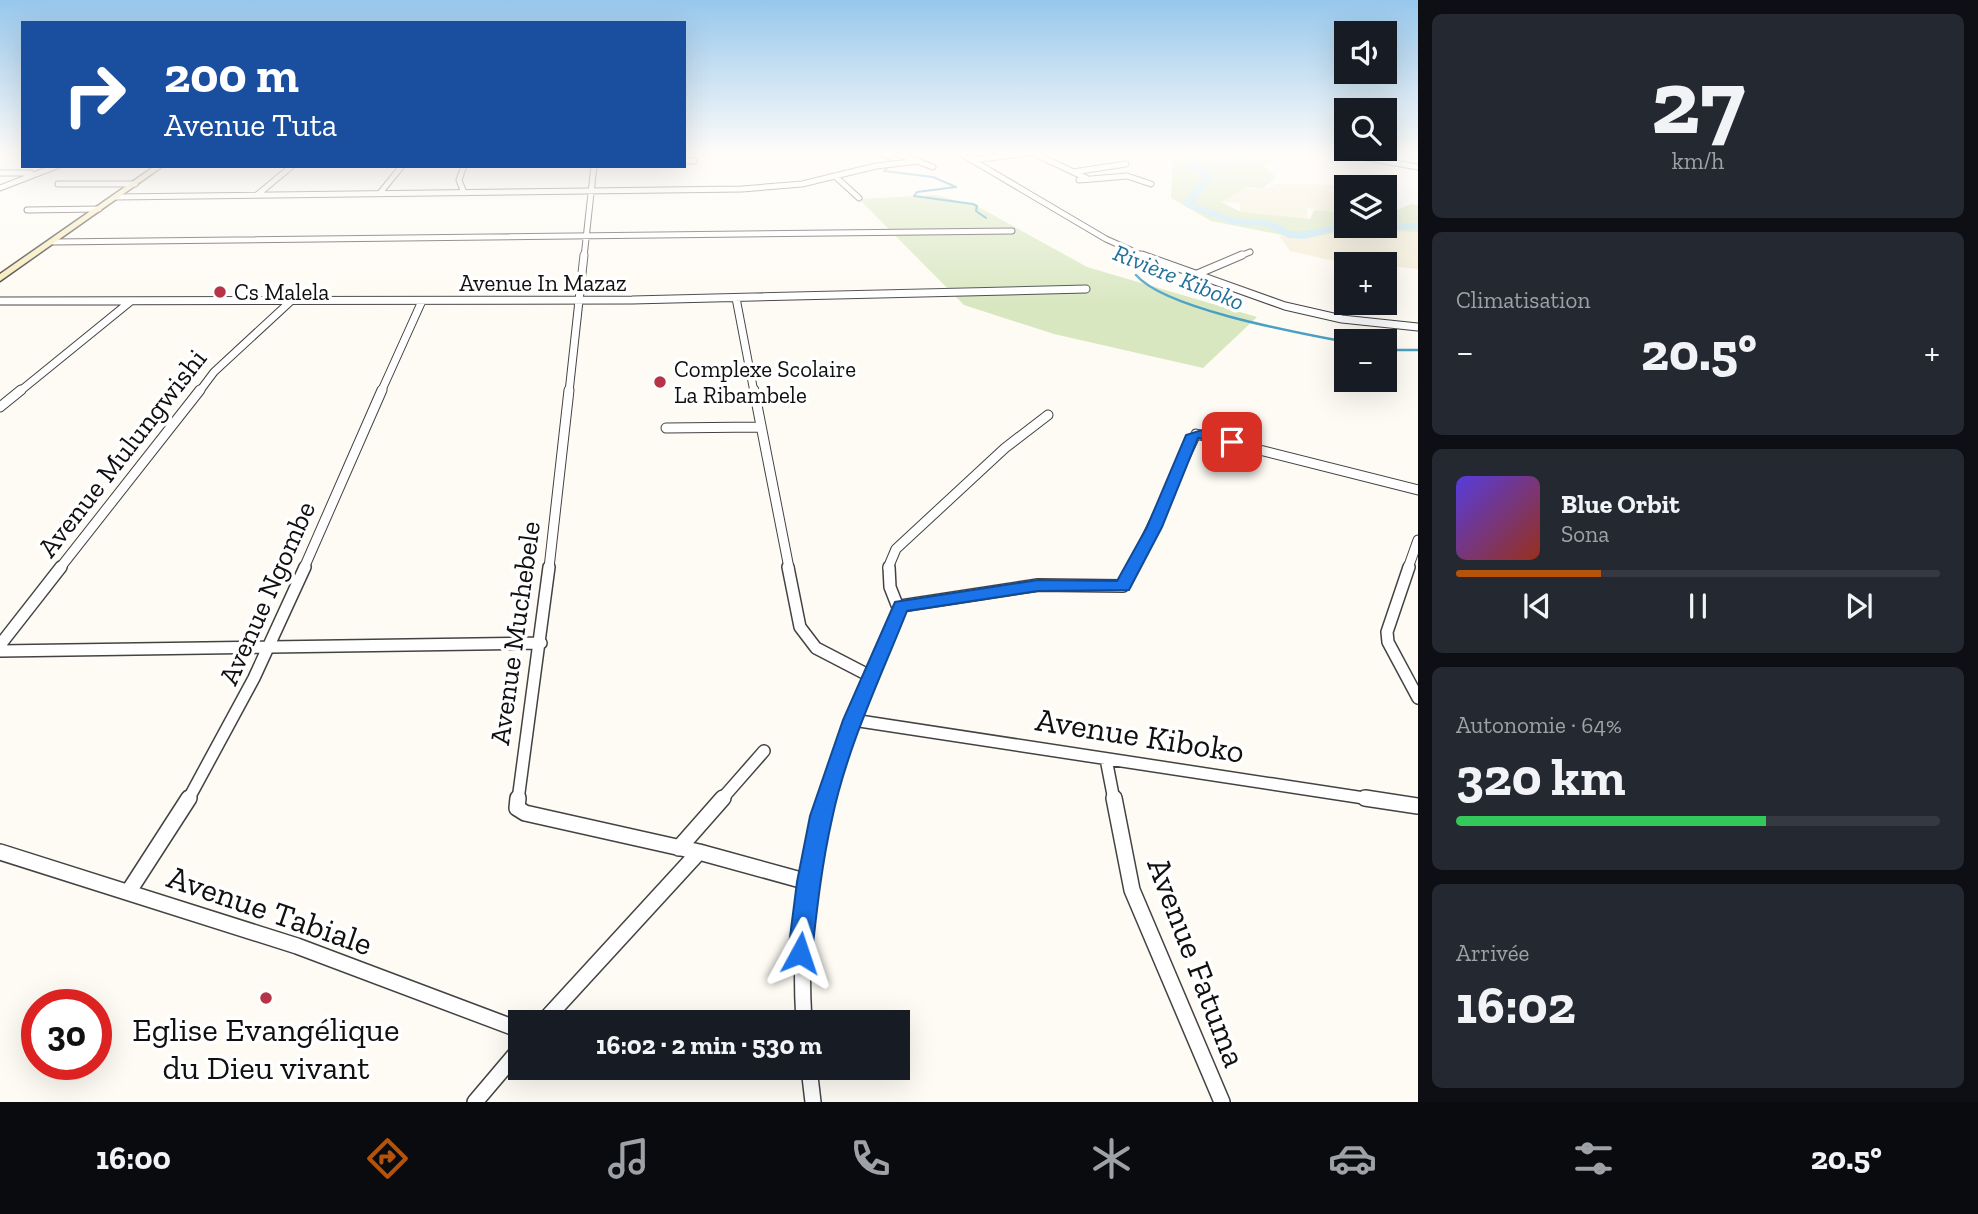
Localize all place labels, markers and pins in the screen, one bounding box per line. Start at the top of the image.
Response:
place label: Cs Malela [234,278,329,306]
marker: Cs Malela [212,284,228,300]
place label: Complexe Scolaire La Ribambele [674,355,856,409]
marker: Complexe Scolaire La Ribambele [652,374,668,390]
pin [1202,412,1262,472]
marker: Eglise Evangélique du Dieu vivant [258,990,274,1006]
place label: Eglise Evangélique du Dieu vivant [132,1010,400,1087]

